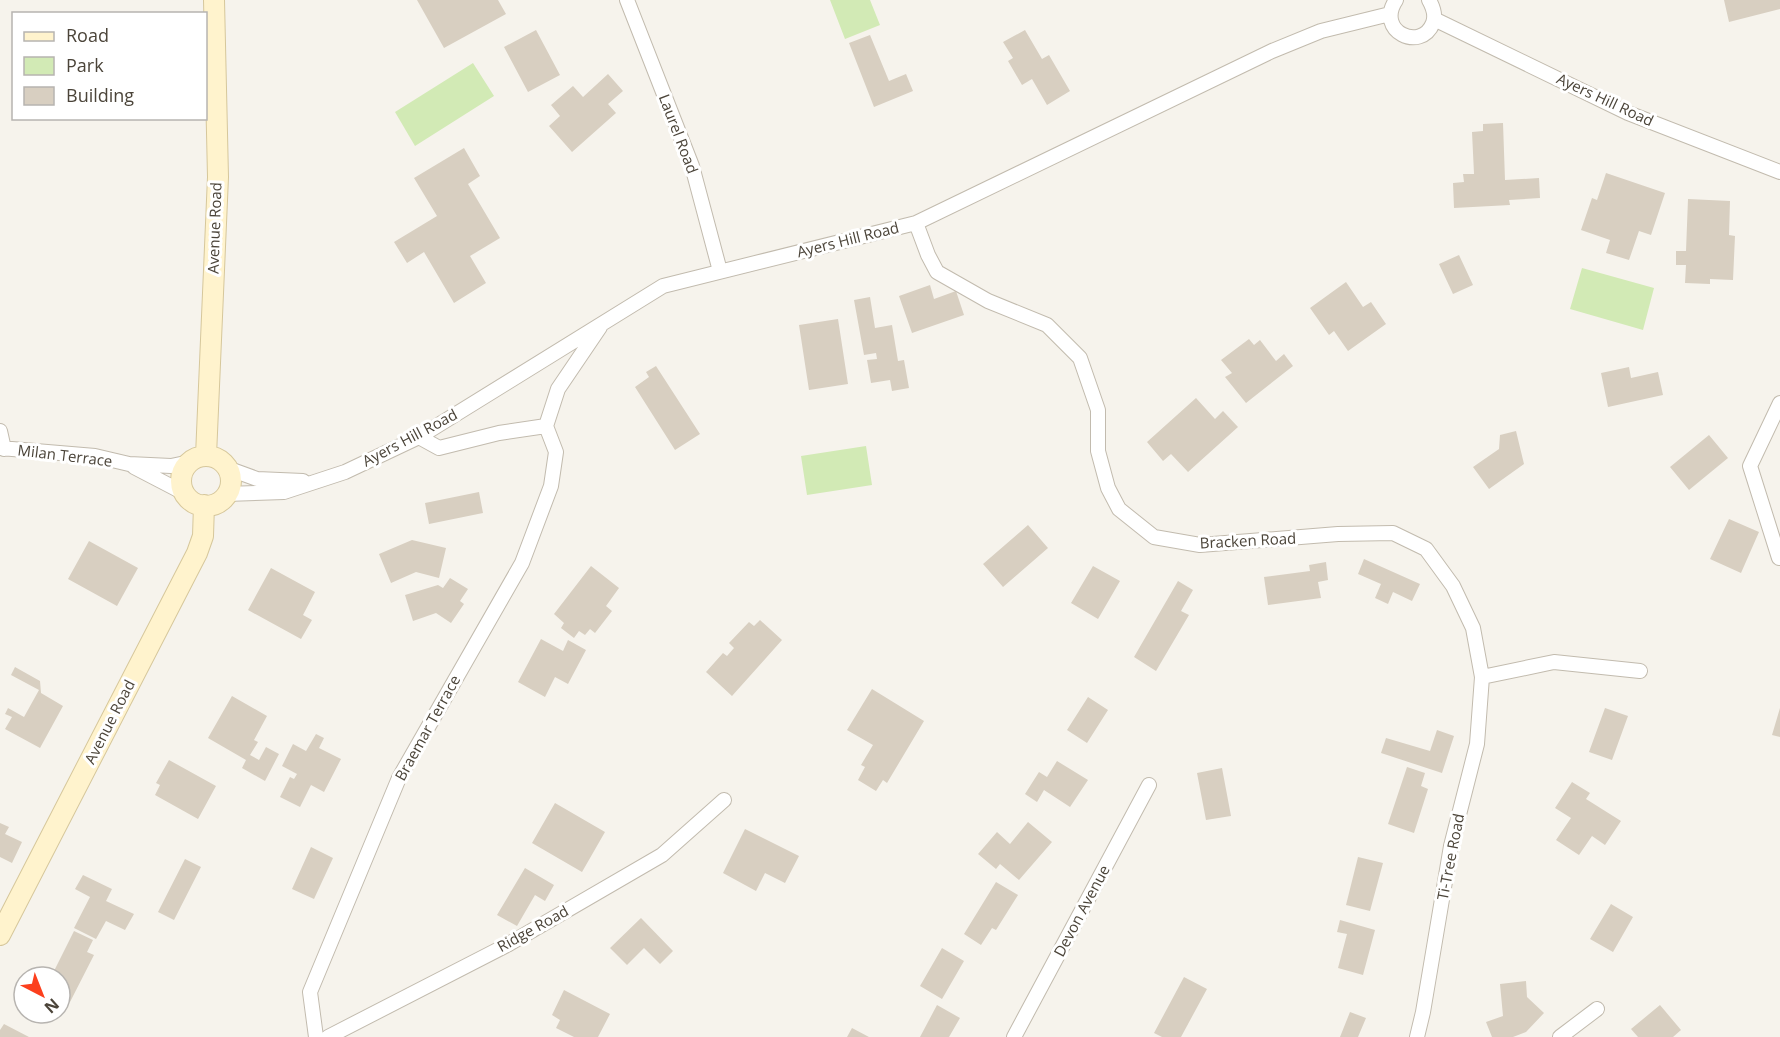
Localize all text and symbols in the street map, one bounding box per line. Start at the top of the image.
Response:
legend [12,12,207,120]
text: Road [66,23,109,47]
text: Park [66,53,104,77]
street label: Ayers Hill Road [1554,68,1657,130]
text: Building [66,83,134,107]
street label: Laurel Road [655,91,703,176]
street label: Avenue Road [202,182,226,274]
street label: Ayers Hill Road [795,217,901,261]
street label: Ayers Hill Road [359,404,460,471]
street label: Milan Terrace [17,439,114,471]
street label: Bracken Road [1199,527,1297,553]
street label: Braemar Terrace [390,671,464,784]
street label: Avenue Road [79,676,139,767]
street label: Ti-Tree Road [1432,812,1468,902]
street label: Devon Avenue [1049,861,1114,960]
street label: Ridge Road [493,900,572,956]
north arrow [12,965,72,1025]
text: N [40,994,64,1019]

